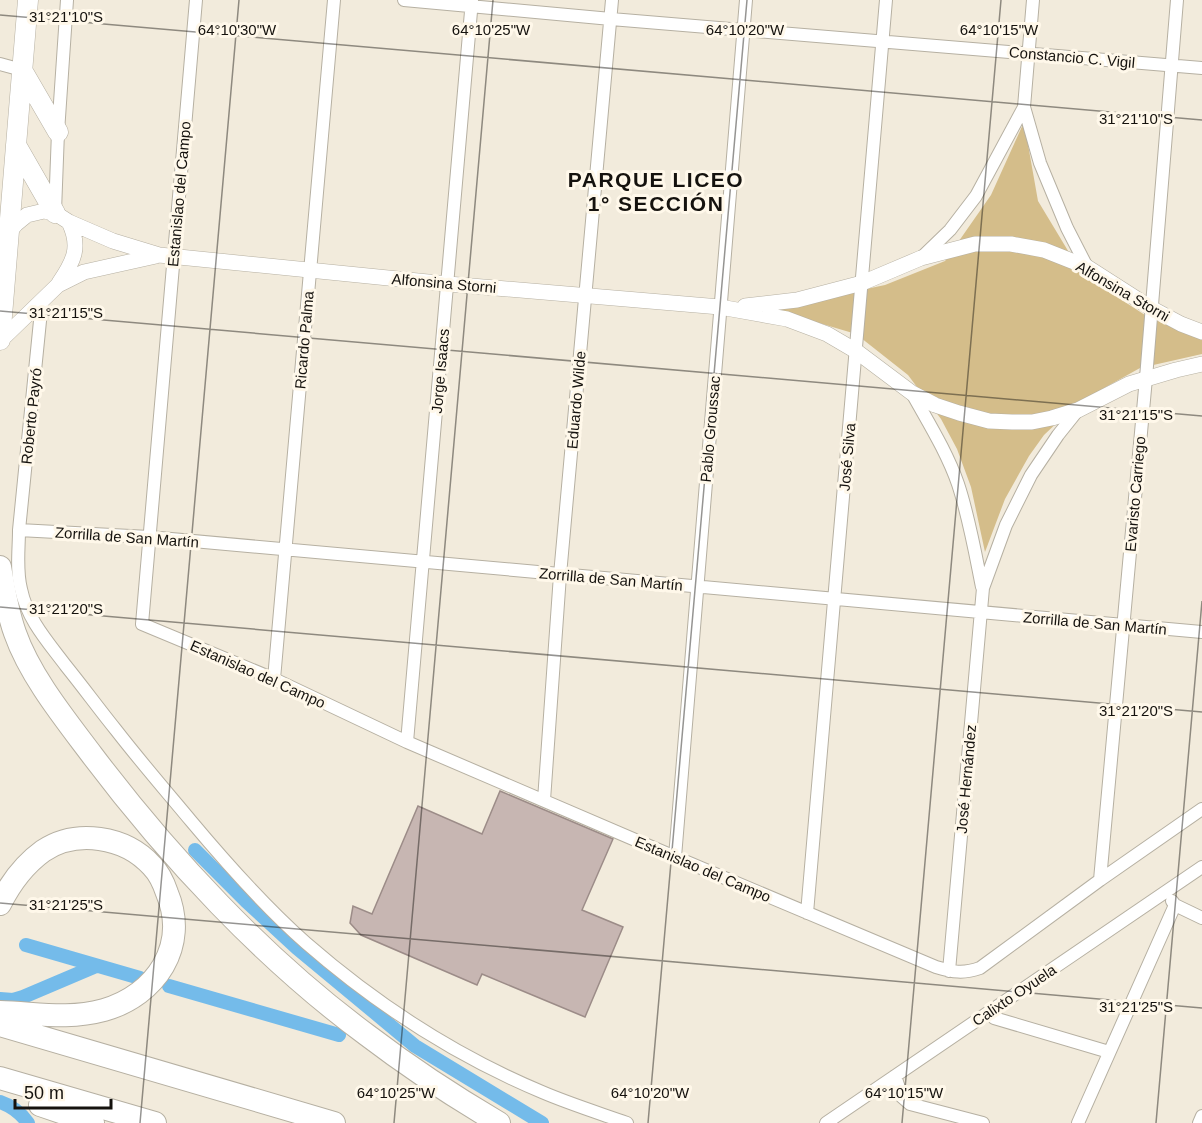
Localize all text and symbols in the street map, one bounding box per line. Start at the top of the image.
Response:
text: 31°21'10"S [29,8,103,25]
text: 64°10'30"W [198,21,277,38]
text: 64°10'25"W [452,21,531,38]
text: 64°10'20"W [706,21,785,38]
text: 64°10'15"W [960,21,1039,38]
street label: Constancio C. Vigil [1008,43,1136,71]
text: 31°21'10"S [1099,110,1173,127]
street label: Estanislao del Campo [164,121,194,267]
district label: PARQUE LICEO 1° SECCIÓN [568,168,744,215]
street label: Alfonsina Storni [1073,257,1173,325]
street label: Alfonsina Storni [391,270,497,296]
street label: Ricardo Palma [291,290,317,390]
text: 31°21'15"S [29,304,103,321]
street label: Jorge Isaacs [428,328,452,414]
street label: Eduardo Wilde [563,350,589,450]
street label: Roberto Payró [17,367,45,465]
street label: Pablo Groussac [697,375,723,483]
text: 31°21'15"S [1099,406,1173,423]
street label: José Silva [836,422,859,492]
street label: Evaristo Carriego [1121,436,1149,552]
street label: Zorrilla de San Martín [54,523,200,551]
street label: Zorrilla de San Martín [538,564,684,594]
text: 31°21'20"S [29,600,103,617]
street label: Zorrilla de San Martín [1022,608,1168,638]
street label: Estanislao del Campo [188,637,328,711]
text: 31°21'20"S [1099,702,1173,719]
street label: José Hernández [953,724,979,834]
street label: Estanislao del Campo [633,833,773,905]
text: 31°21'25"S [29,896,103,913]
street label: Calixto Oyuela [969,960,1060,1029]
text: 31°21'25"S [1099,998,1173,1015]
scale bar [15,1072,111,1110]
text: 50 m [24,1083,64,1103]
text: 64°10'25"W [357,1084,436,1101]
text: 64°10'20"W [611,1084,690,1101]
text: 64°10'15"W [865,1084,944,1101]

